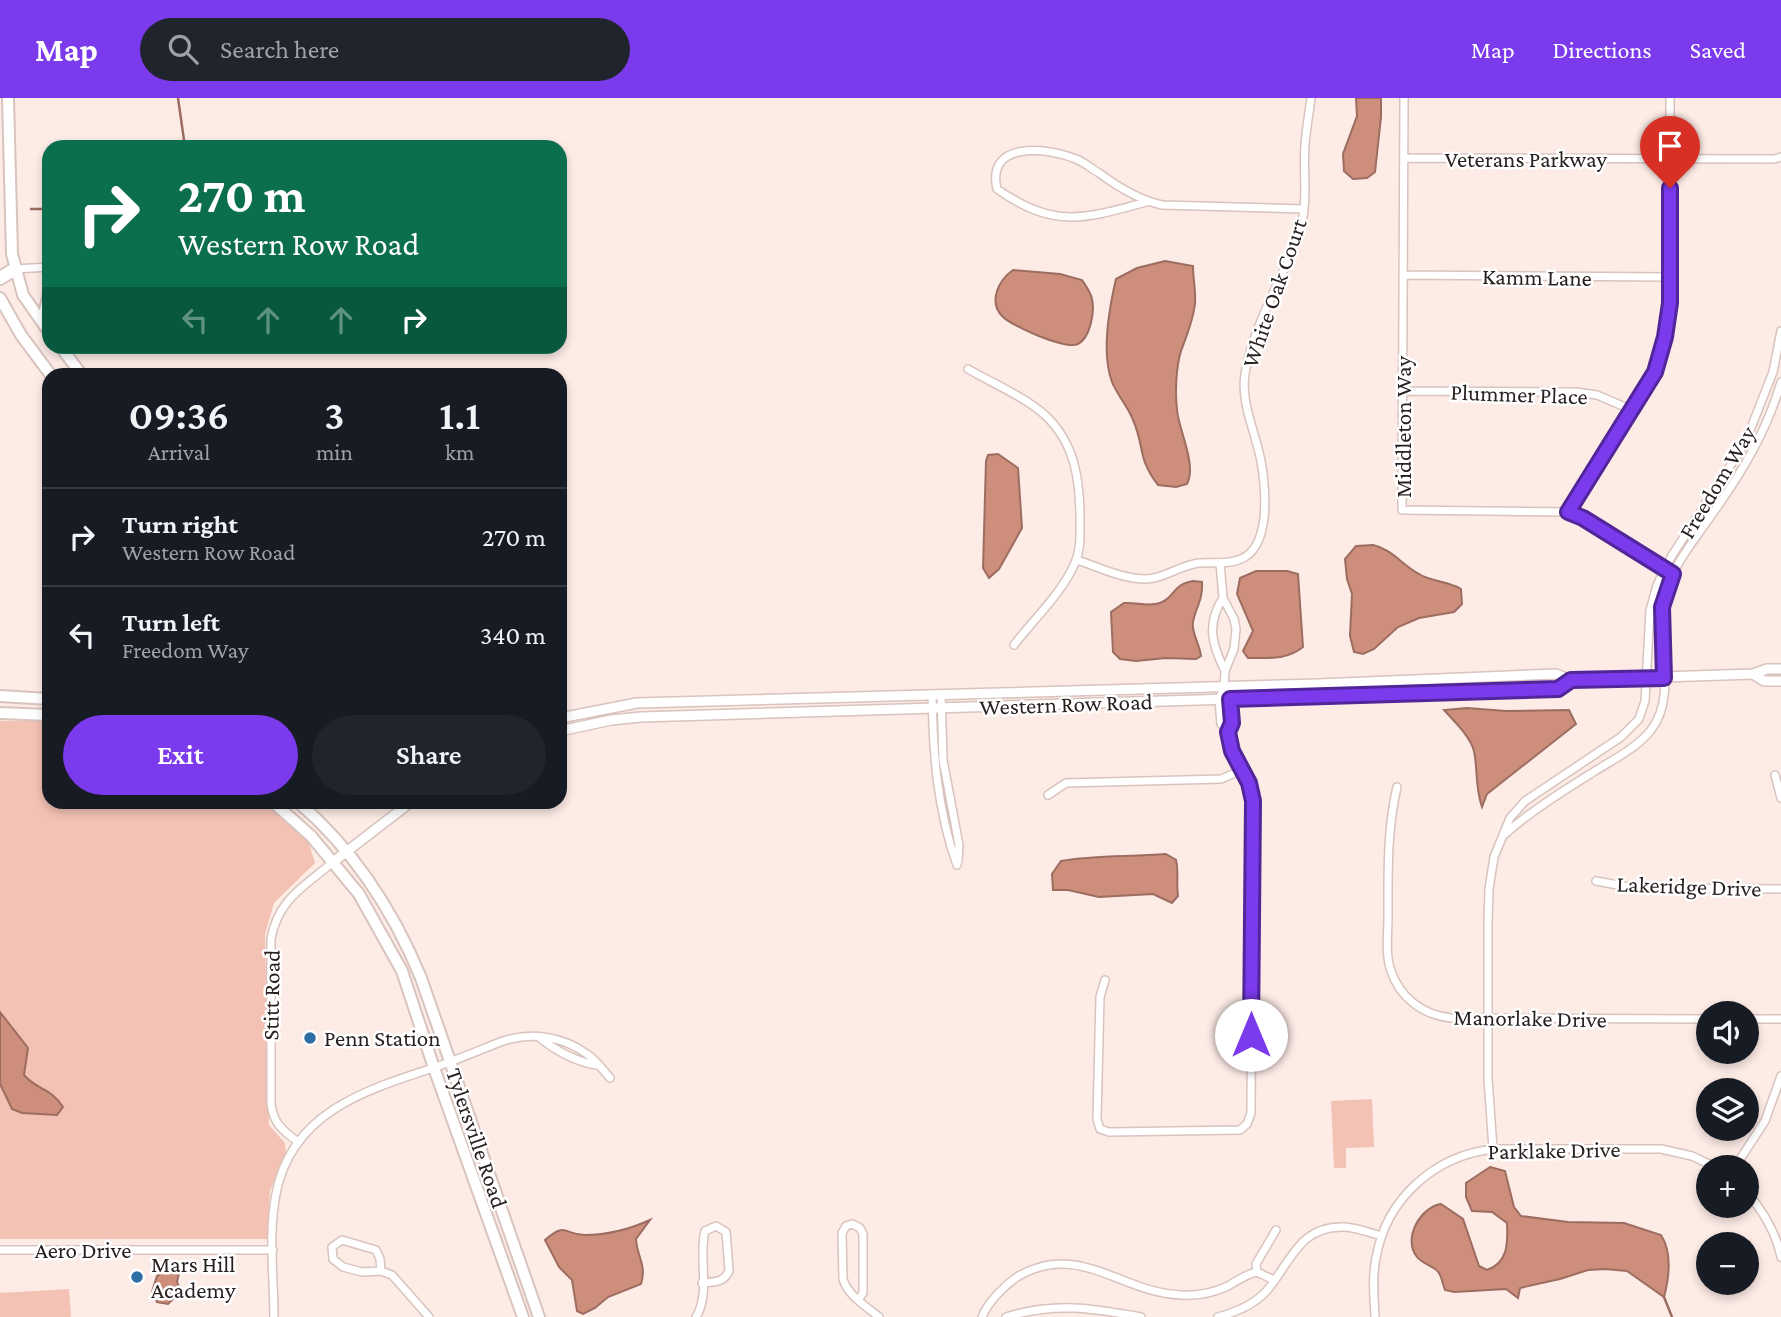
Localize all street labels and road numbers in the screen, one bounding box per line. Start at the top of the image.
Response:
street label: Veterans Parkway [1445,146,1608,172]
street label: White Oak Court [1236,215,1312,371]
street label: Kamm Lane [1482,263,1592,291]
street label: Middleton Way [1390,355,1416,498]
street label: Plummer Place [1450,379,1588,409]
street label: Freedom Way [1673,421,1761,543]
street label: Western Row Road [979,688,1153,720]
street label: Lakeridge Drive [1616,870,1762,902]
street label: Stitt Road [257,949,285,1041]
street label: Manorlake Drive [1453,1004,1607,1032]
street label: Tylersville Road [441,1065,513,1211]
street label: Parklake Drive [1487,1136,1621,1164]
street label: Aero Drive [35,1237,131,1263]

